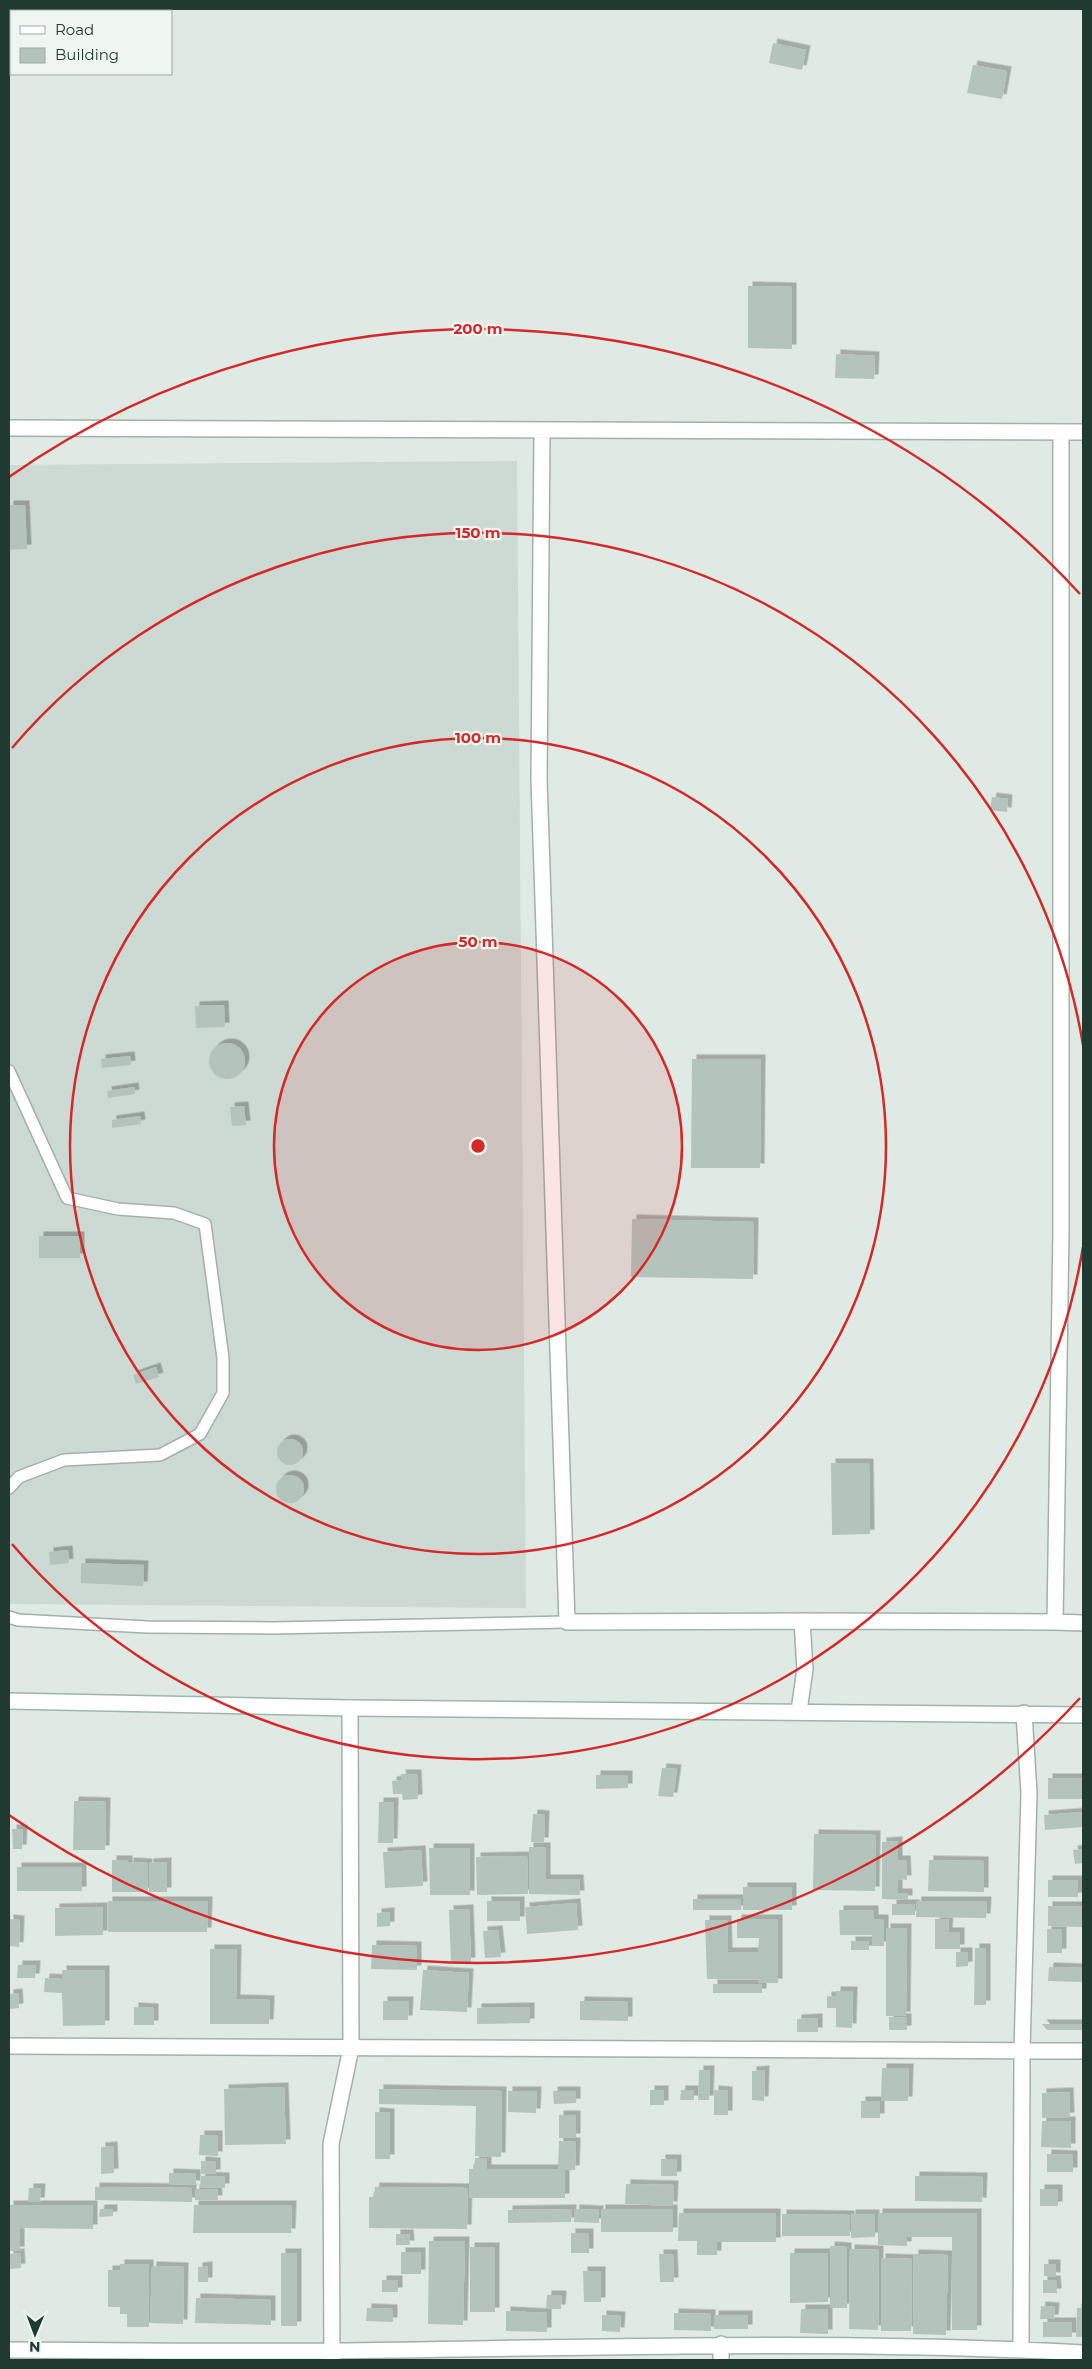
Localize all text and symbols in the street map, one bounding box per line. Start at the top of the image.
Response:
legend [10,10,172,75]
text: Road [55,20,94,39]
text: Building [55,45,119,64]
text: 200 m [453,319,503,338]
text: 150 m [456,523,500,542]
text: 100 m [455,728,501,747]
text: 50 m [458,932,498,951]
centre of rings [469,1137,487,1155]
north arrow [10,2309,60,2359]
text: N [29,2338,41,2356]

